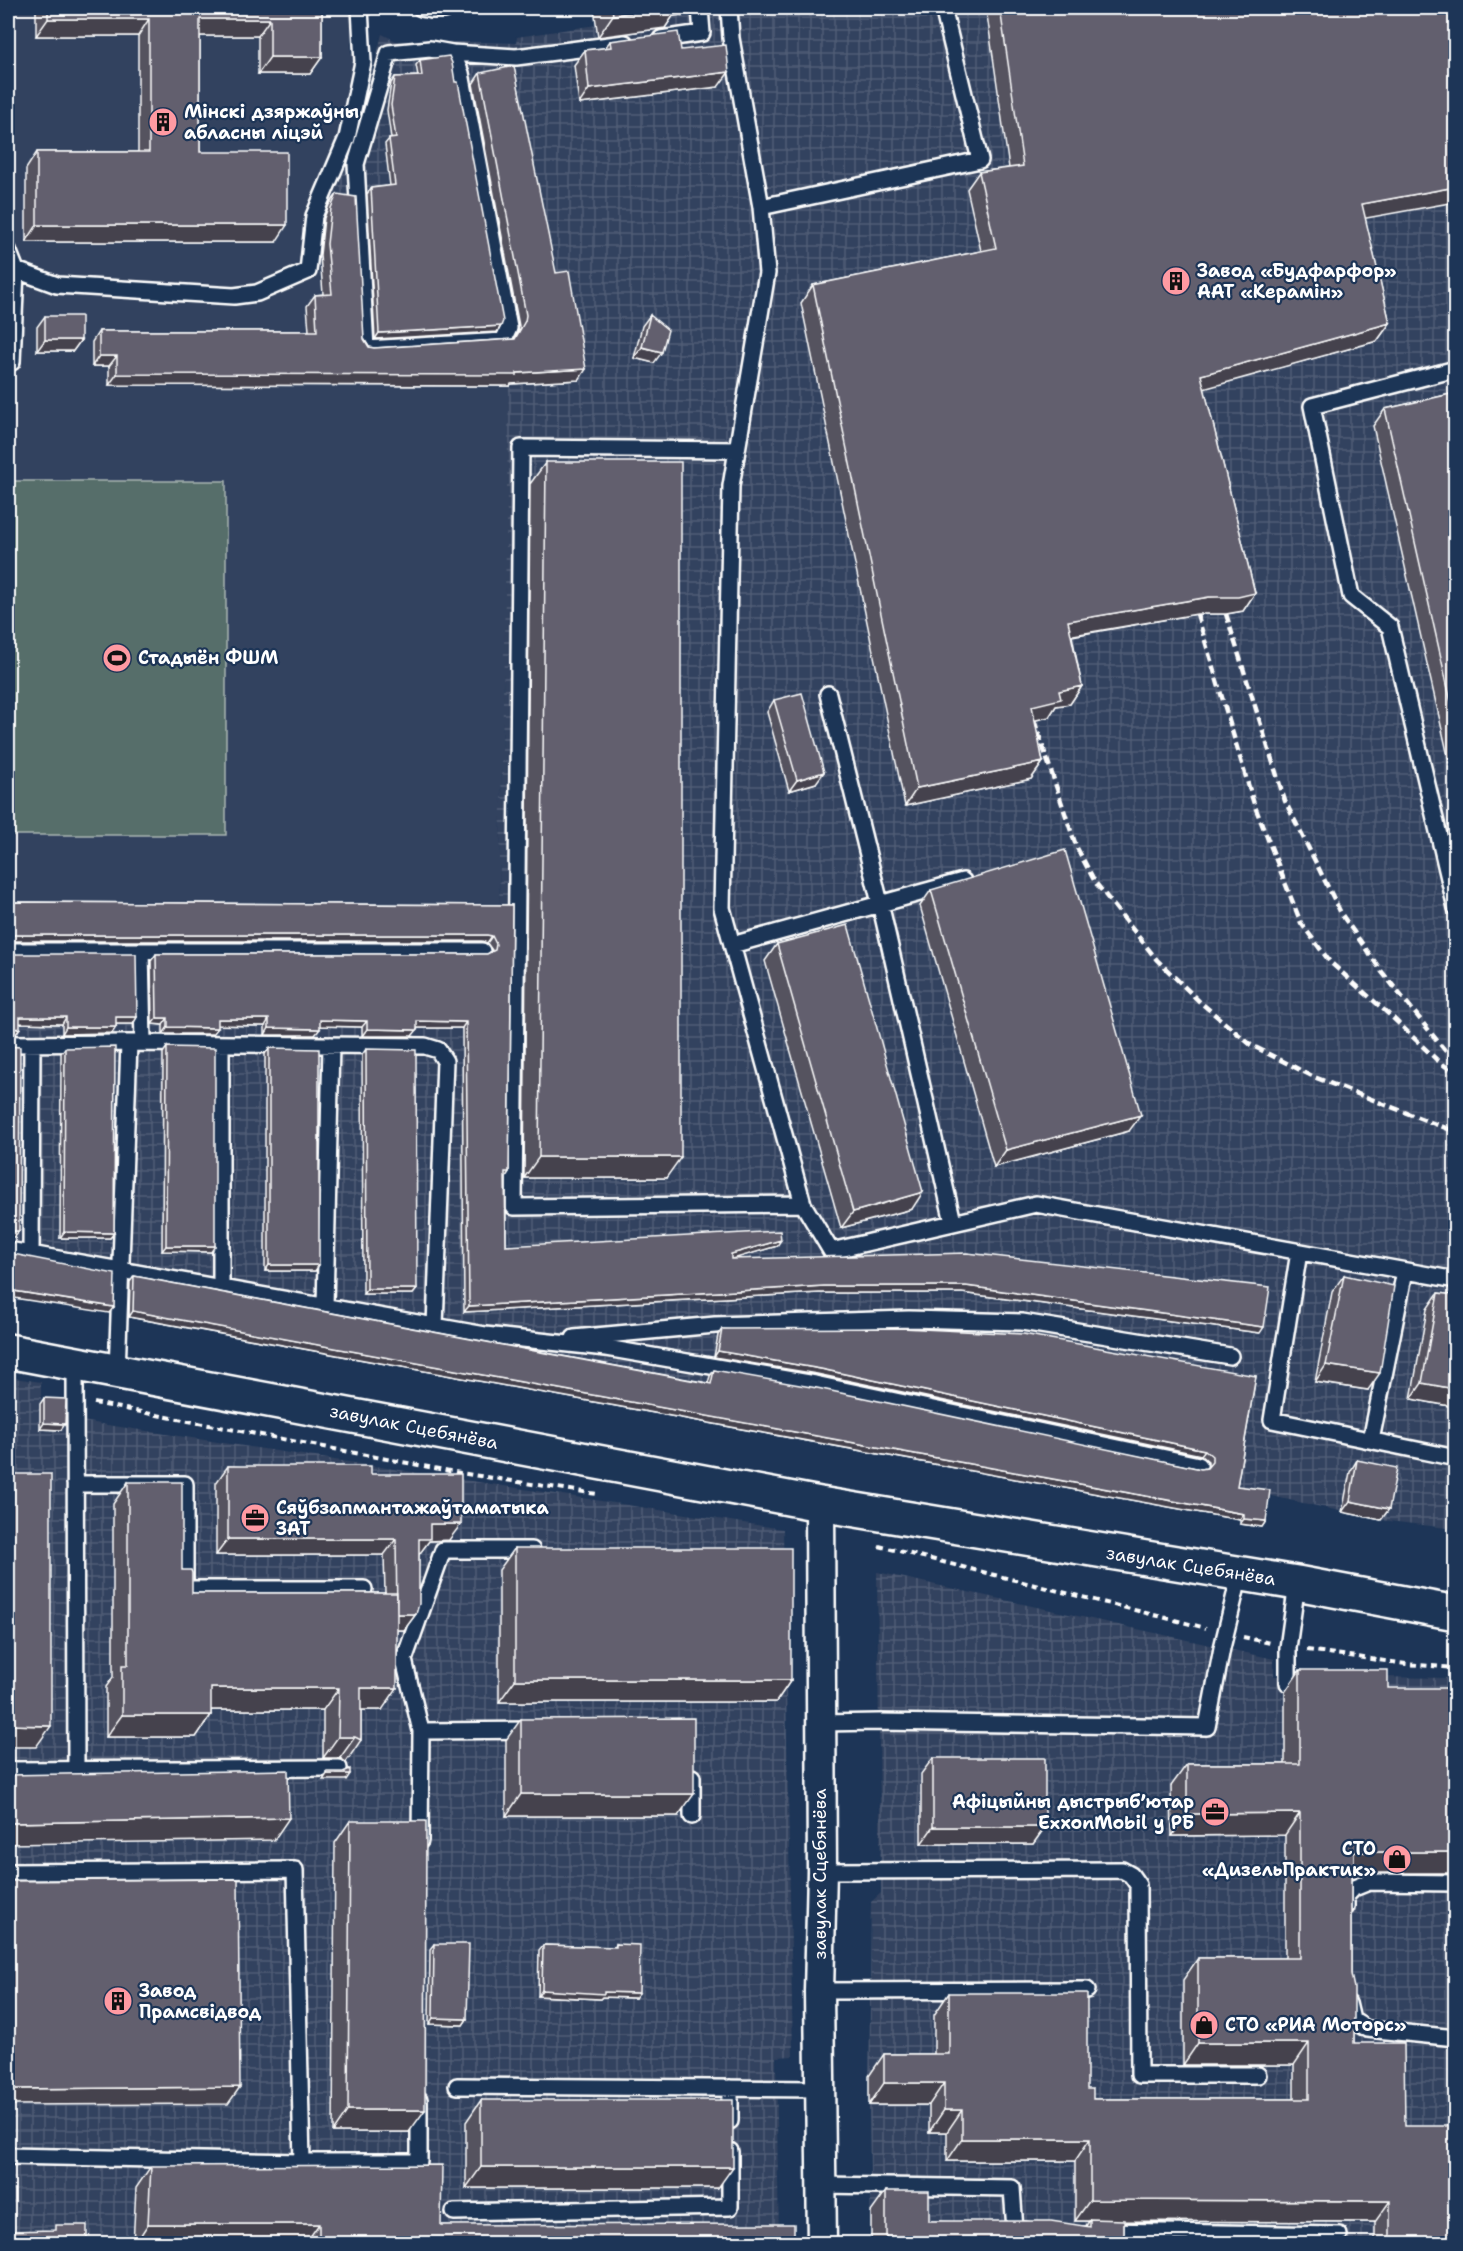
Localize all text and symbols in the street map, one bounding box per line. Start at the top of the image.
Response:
place label: Мінскі дзяржаўны абласны ліцэй [184,100,359,145]
building icon: Мінскі дзяржаўны абласны ліцэй [147,106,179,138]
place label: Завод «Будфарфор» ААТ «Керамін» [1197,259,1396,304]
building icon: Завод «Будфарфор» ААТ «Керамін» [1160,265,1192,297]
sports icon: Стадыён ФШМ [101,642,133,674]
place label: Стадыён ФШМ [138,646,279,670]
street label: завулак Сцебянёва [328,1399,500,1455]
place label: Сяўбзапмантажаўтаматыка ЗАТ [276,1496,550,1541]
office icon: Сяўбзапмантажаўтаматыка ЗАТ [239,1502,271,1534]
street label: завулак Сцебянёва [1105,1541,1277,1591]
street label: завулак Сцебянёва [808,1788,832,1960]
place label: Афіцыйны дыстрыбʼютар ExxonMobil у РБ [952,1790,1194,1835]
office icon: Афіцыйны дыстрыбʼютар ExxonMobil у РБ [1199,1796,1231,1828]
place label: СТО «ДизельПрактик» [1202,1837,1376,1882]
shop icon: СТО «ДизельПрактик» [1381,1843,1413,1875]
place label: Завод Прамсвідвод [139,1979,262,2024]
building icon: Завод Прамсвідвод [102,1985,134,2017]
shop icon: СТО «РИА Моторс» [1188,2009,1220,2041]
place label: СТО «РИА Моторс» [1225,2013,1406,2037]

